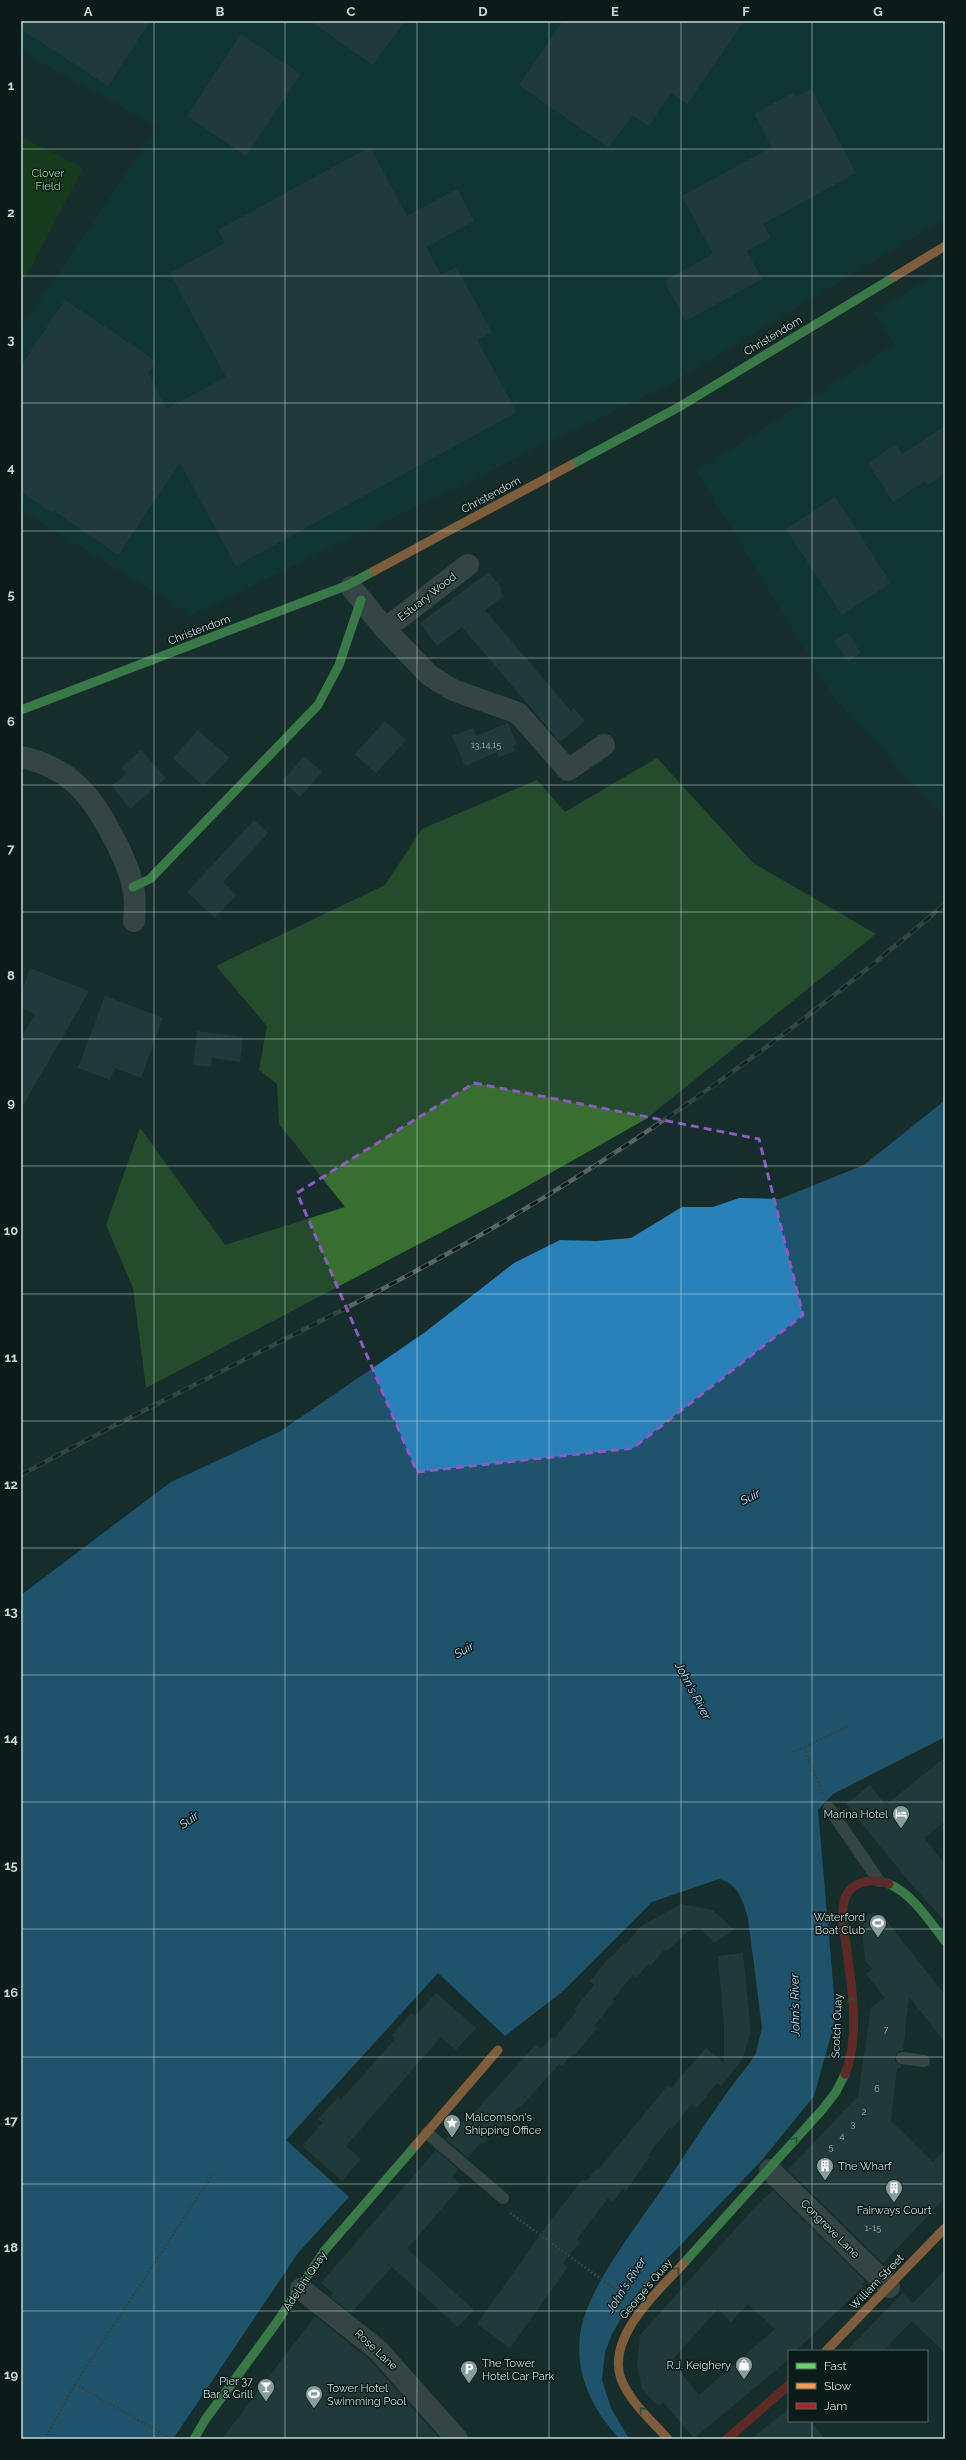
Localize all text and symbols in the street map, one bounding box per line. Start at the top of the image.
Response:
text: A [84,4,93,19]
text: B [216,4,225,19]
text: C [347,4,356,19]
text: D [478,4,488,19]
text: E [611,4,619,19]
text: F [742,4,750,19]
text: G [873,4,883,19]
text: 1 [8,78,15,93]
park label: Clover Field [32,167,65,193]
text: 2 [7,205,15,220]
street label: Christendom [742,314,804,358]
text: 3 [7,332,15,347]
text: 4 [7,460,15,475]
street label: Christendom [459,474,523,516]
street label: Estuary Wood [395,570,459,624]
text: 5 [7,587,15,602]
street label: Christendom [166,612,232,648]
text: 6 [7,714,15,729]
house number: 13,14,15 [471,740,501,750]
text: 7 [7,841,15,856]
text: 8 [7,968,15,983]
text: 9 [7,1095,15,1110]
text: 10 [4,1223,18,1238]
text: 11 [5,1350,18,1365]
text: 12 [4,1477,18,1492]
water label: Suir [737,1486,763,1508]
text: 13 [4,1604,18,1619]
water label: Suir [451,1638,477,1662]
water label: John's River [672,1659,714,1723]
text: 14 [4,1731,18,1746]
hotel icon: Marina Hotel [891,1804,911,1829]
water label: Suir [176,1808,202,1832]
place label: Marina Hotel [823,1808,888,1821]
text: 15 [4,1858,18,1873]
place label: Waterford Boat Club [814,1911,865,1937]
sports icon: Waterford Boat Club [868,1913,888,1938]
water label: John's River [787,1973,803,2038]
text: 16 [4,1985,18,2000]
street label: Scotch Quay [829,1993,845,2058]
one-way arrow [847,1997,855,2003]
house number: 7 [884,2025,889,2035]
house number: 6 [874,2084,880,2094]
house number: 2 [862,2107,867,2117]
place label: Malcomson's Shipping Office [465,2111,542,2137]
text: 17 [4,2113,19,2128]
place icon: Malcomson's Shipping Office [442,2113,462,2138]
house number: 3 [851,2119,856,2129]
house number: 4 [840,2131,845,2141]
one-way arrow [791,2137,798,2145]
house number: 5 [829,2142,834,2152]
building icon: The Wharf [815,2156,835,2181]
place label: The Wharf [838,2160,892,2173]
building icon: Fairways Court [884,2178,904,2203]
street label: Congreve Lane [798,2197,862,2261]
place label: Fairways Court [857,2204,932,2217]
house number: 1-15 [865,2223,881,2233]
text: 18 [4,2240,18,2255]
street label: Adelphi Quay [280,2249,330,2313]
street label: William Street [847,2251,907,2312]
water label: John's River [602,2254,649,2316]
street label: George's Quay [617,2256,675,2322]
one-way arrow [672,2268,679,2275]
street label: Rose Lane [352,2327,400,2373]
legend [788,2350,928,2422]
shop icon: R.J. Keighery [734,2355,754,2380]
place label: The Tower Hotel Car Park [482,2357,555,2383]
parking icon: The Tower Hotel Car Park [459,2359,479,2384]
place label: R.J. Keighery [667,2359,731,2372]
text: Fast [824,2359,847,2373]
text: 19 [4,2367,18,2382]
place label: Pier 37 Bar & Grill [203,2375,253,2401]
bar icon: Pier 37 Bar & Grill [256,2377,276,2402]
text: Slow [824,2379,851,2393]
place label: Tower Hotel Swimming Pool [327,2382,406,2408]
sports icon: Tower Hotel Swimming Pool [304,2384,324,2409]
text: Jam [824,2399,847,2413]
one-way arrow [639,2407,647,2415]

